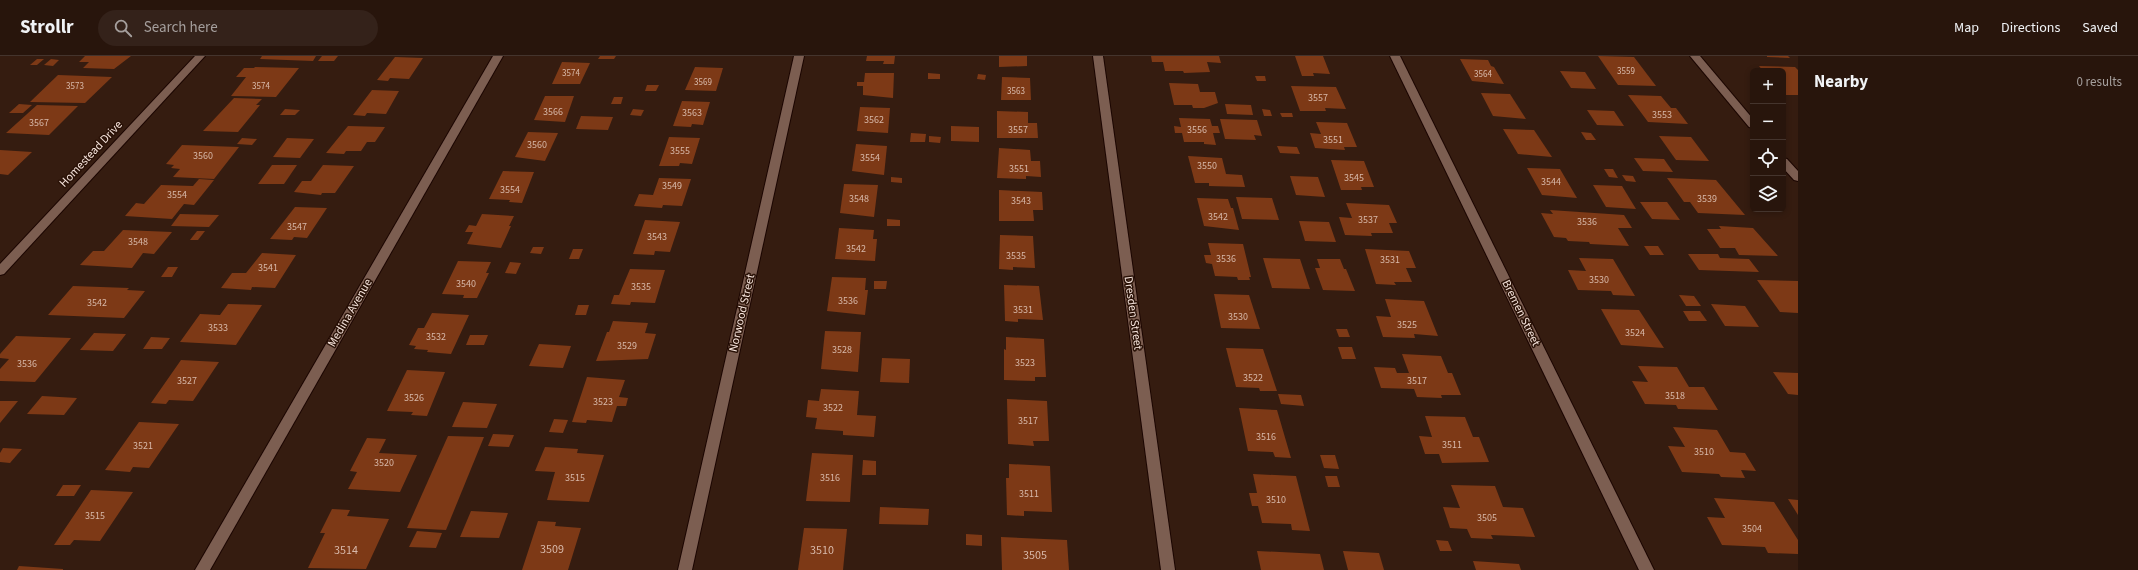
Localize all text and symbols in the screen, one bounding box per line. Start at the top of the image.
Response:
search box [98,10,378,46]
text: Strollr [20,14,74,41]
icon: search [112,17,134,39]
text: Search here [144,17,218,38]
text: Map [1954,18,1979,38]
text: Directions [2001,18,2060,38]
text: Saved [2082,18,2118,38]
house number: 3559 [1617,65,1635,78]
house number: 3574 [562,67,580,80]
house number: 3564 [1474,68,1492,81]
map controls [1750,68,1786,212]
button: + [1750,68,1786,104]
text: Nearby [1814,70,1868,94]
text: 0 results [2077,73,2122,91]
house number: 3569 [694,76,712,89]
house number: 3573 [66,80,84,93]
house number: 3574 [252,80,270,93]
house number: 3563 [1007,85,1025,98]
house number: 3557 [1308,91,1328,105]
button: − [1750,104,1786,140]
house number: 3566 [543,105,563,119]
house number: 3563 [682,106,702,120]
house number: 3553 [1652,108,1672,122]
house number: 3562 [864,113,884,127]
house number: 3567 [29,116,49,130]
street label: Homestead Drive [56,117,127,191]
house number: 3557 [1008,123,1028,137]
house number: 3556 [1187,123,1207,137]
house number: 3551 [1323,133,1343,147]
house number: 3560 [527,138,547,152]
button: locate [1750,140,1786,176]
house number: 3555 [670,144,690,158]
house number: 3560 [193,149,213,163]
house number: 3554 [860,151,880,165]
house number: 3550 [1197,159,1217,173]
house number: 3551 [1009,162,1029,176]
house number: 3545 [1344,171,1364,185]
house number: 3544 [1541,175,1561,189]
button: layers [1750,176,1786,212]
house number: 3549 [662,179,682,193]
house number: 3554 [500,183,520,197]
house number: 3554 [167,188,187,202]
house number: 3548 [849,192,869,206]
house number: 3539 [1697,192,1717,206]
house number: 3543 [1011,194,1031,208]
house number: 3542 [1208,210,1228,224]
house number: 3537 [1358,213,1378,227]
house number: 3536 [1577,215,1597,229]
house number: 3547 [287,220,307,234]
house number: 3543 [647,230,667,244]
house number: 3548 [128,235,148,249]
house number: 3542 [846,242,866,256]
house number: 3535 [1006,249,1026,263]
house number: 3536 [1216,252,1236,266]
house number: 3531 [1380,253,1400,267]
house number: 3541 [258,261,278,275]
street label: Norwood Street [725,272,759,354]
house number: 3530 [1589,273,1609,287]
street label: Dresden Street [1119,275,1147,351]
street label: Medina Avenue [324,276,376,350]
house number: 3540 [456,277,476,291]
street label: Bremen Street [1498,277,1544,349]
house number: 3535 [631,280,651,294]
house number: 3536 [838,294,858,308]
house number: 3542 [87,296,107,310]
house number: 3531 [1013,303,1033,317]
house number: 3530 [1228,310,1248,324]
house number: 3525 [1397,318,1417,332]
house number: 3533 [208,321,228,335]
house number: 3524 [1625,326,1645,340]
house number: 3532 [426,330,446,344]
house number: 3529 [617,339,637,353]
house number: 3528 [832,343,852,357]
house number: 3523 [1015,356,1035,370]
house number: 3536 [17,357,37,371]
house number: 3522 [1243,371,1263,385]
house number: 3527 [177,374,197,388]
house number: 3517 [1407,374,1427,388]
house number: 3518 [1665,389,1685,403]
house number: 3526 [404,391,424,405]
house number: 3523 [593,395,613,409]
house number: 3522 [823,401,843,415]
house number: 3517 [1018,414,1038,428]
house number: 3516 [1256,430,1276,444]
house number: 3511 [1442,438,1462,452]
house number: 3521 [133,439,153,453]
house number: 3510 [1694,445,1714,459]
house number: 3520 [374,456,394,470]
house number: 3515 [565,471,585,485]
house number: 3516 [820,471,840,485]
house number: 3511 [1019,487,1039,501]
house number: 3510 [1266,493,1286,507]
house number: 3515 [85,509,105,523]
house number: 3505 [1477,511,1497,525]
house number: 3504 [1742,522,1762,536]
house number: 3509 [540,541,564,558]
house number: 3514 [334,542,358,559]
house number: 3510 [810,542,834,559]
house number: 3505 [1023,547,1047,564]

